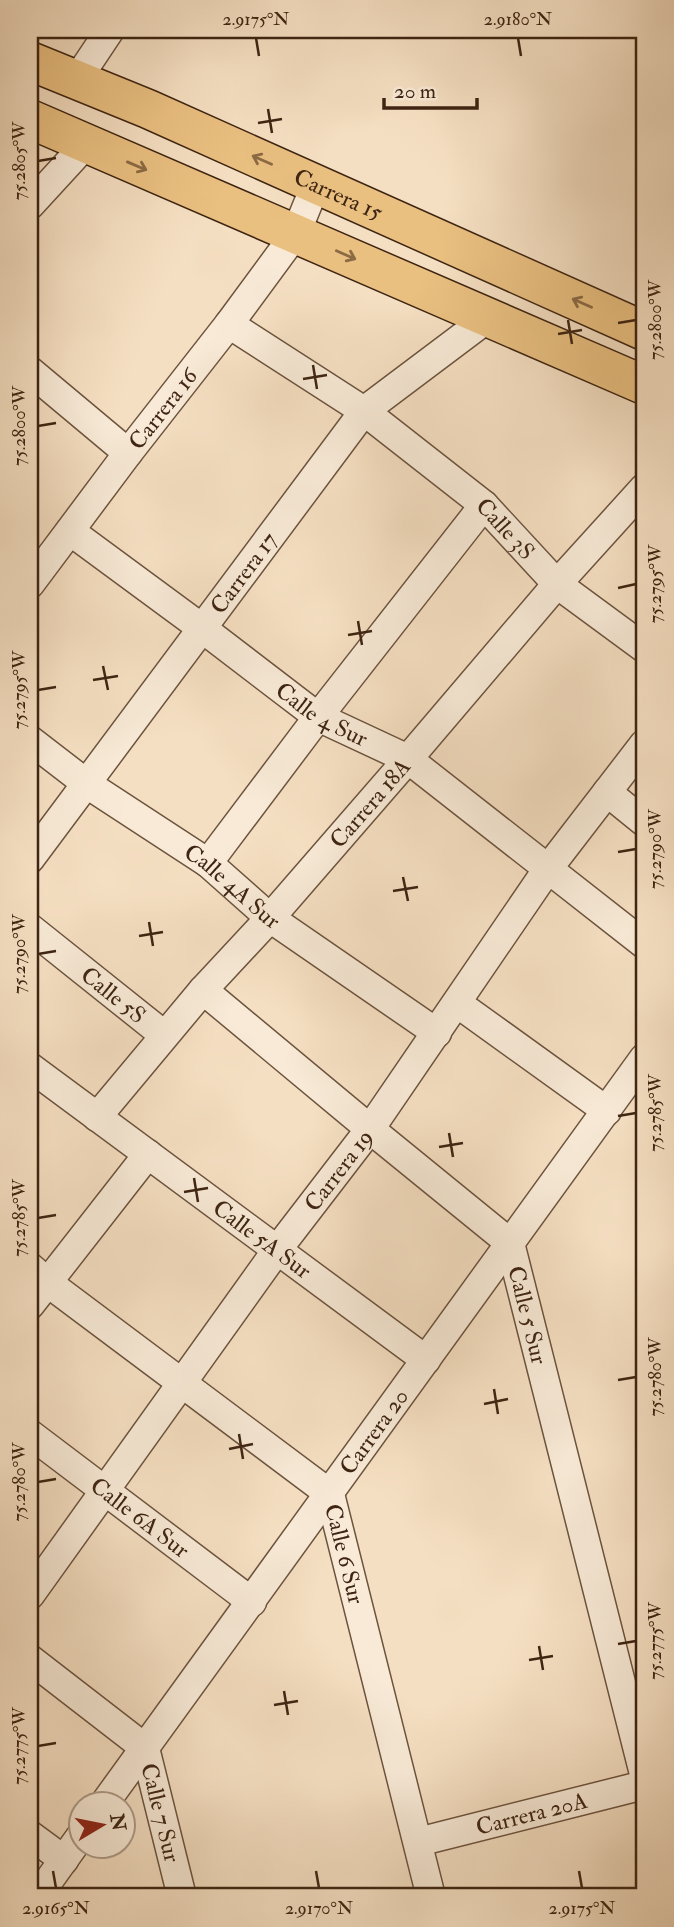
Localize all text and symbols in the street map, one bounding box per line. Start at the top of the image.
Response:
text: 2.9175°N [223,8,289,31]
text: 2.9180°N [484,8,552,31]
scale bar [384,66,476,110]
text: 20 m [394,78,436,105]
text: 75.2805°W [8,121,31,200]
one-way arrow [252,153,274,166]
one-way arrow [126,160,147,173]
street label: Carrera 15 [289,162,387,227]
one-way arrow [335,249,357,262]
text: 75.2800°W [644,279,667,360]
one-way arrow [572,296,593,309]
street label: Carrera 16 [122,361,205,455]
text: 75.2800°W [8,385,31,466]
street label: Calle 3S [470,492,541,566]
street label: Carrera 17 [204,526,284,620]
text: 75.2795°W [644,544,667,623]
text: 75.2795°W [8,650,31,729]
street label: Calle 4 Sur [270,676,373,753]
street label: Carrera 18A [323,752,417,854]
text: 75.2790°W [644,808,667,889]
street label: Calle 4A Sur [179,837,286,936]
text: 75.2790°W [8,913,31,994]
street label: Calle 5S [75,960,152,1030]
text: 75.2785°W [644,1073,667,1152]
street label: Carrera 19 [298,1124,379,1217]
text: 75.2785°W [8,1178,31,1257]
street label: Calle 5A Sur [207,1193,317,1285]
street label: Calle 5 Sur [501,1263,554,1368]
text: 75.2780°W [644,1337,667,1417]
street label: Carrera 20 [333,1383,415,1480]
text: 75.2780°W [8,1442,31,1522]
street label: Calle 6A Sur [84,1471,195,1565]
street label: Calle 6 Sur [318,1501,371,1607]
text: 75.2775°W [644,1602,667,1680]
text: 75.2775°W [8,1707,31,1785]
street label: Calle 7 Sur [134,1760,187,1866]
street label: Carrera 20A [473,1786,591,1842]
north arrow [66,1790,136,1860]
text: N [104,1811,131,1834]
text: 2.9165°N [22,1897,90,1920]
text: 2.9170°N [285,1897,353,1920]
text: 2.9175°N [549,1897,615,1920]

